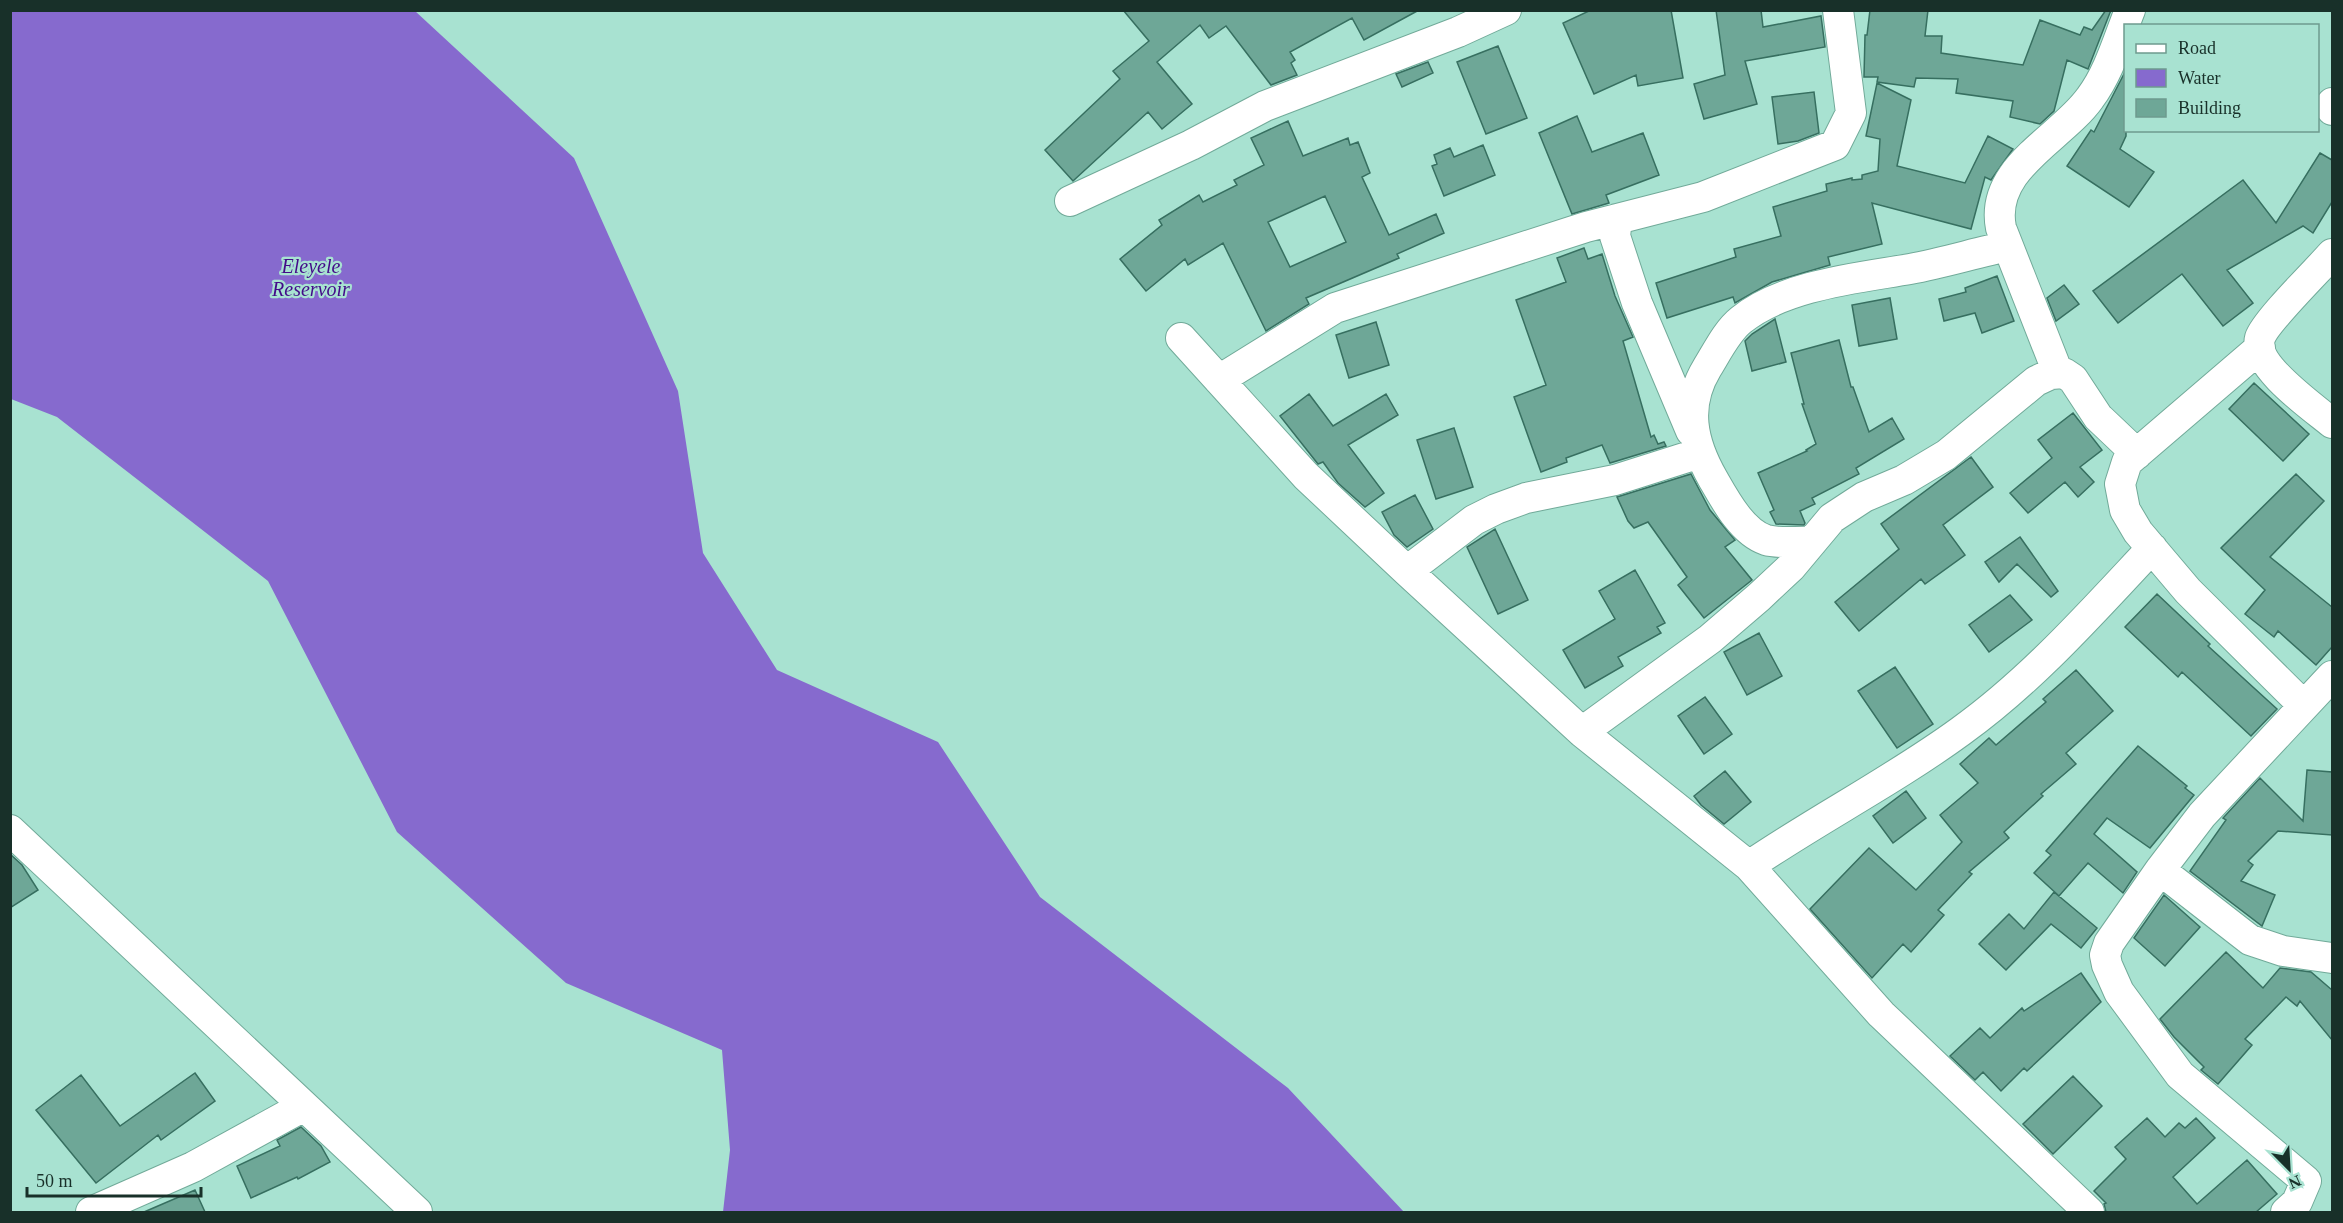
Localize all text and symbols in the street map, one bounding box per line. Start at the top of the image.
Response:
legend [2124,24,2319,132]
text: Road [2178,38,2216,58]
text: Water [2178,68,2221,88]
text: Building [2178,98,2241,118]
water label: Eleyele Reservoir [271,255,350,300]
north arrow [2259,1139,2319,1199]
scale bar [27,1160,201,1198]
text: 50 m [36,1171,73,1191]
text: N [2286,1172,2304,1193]

